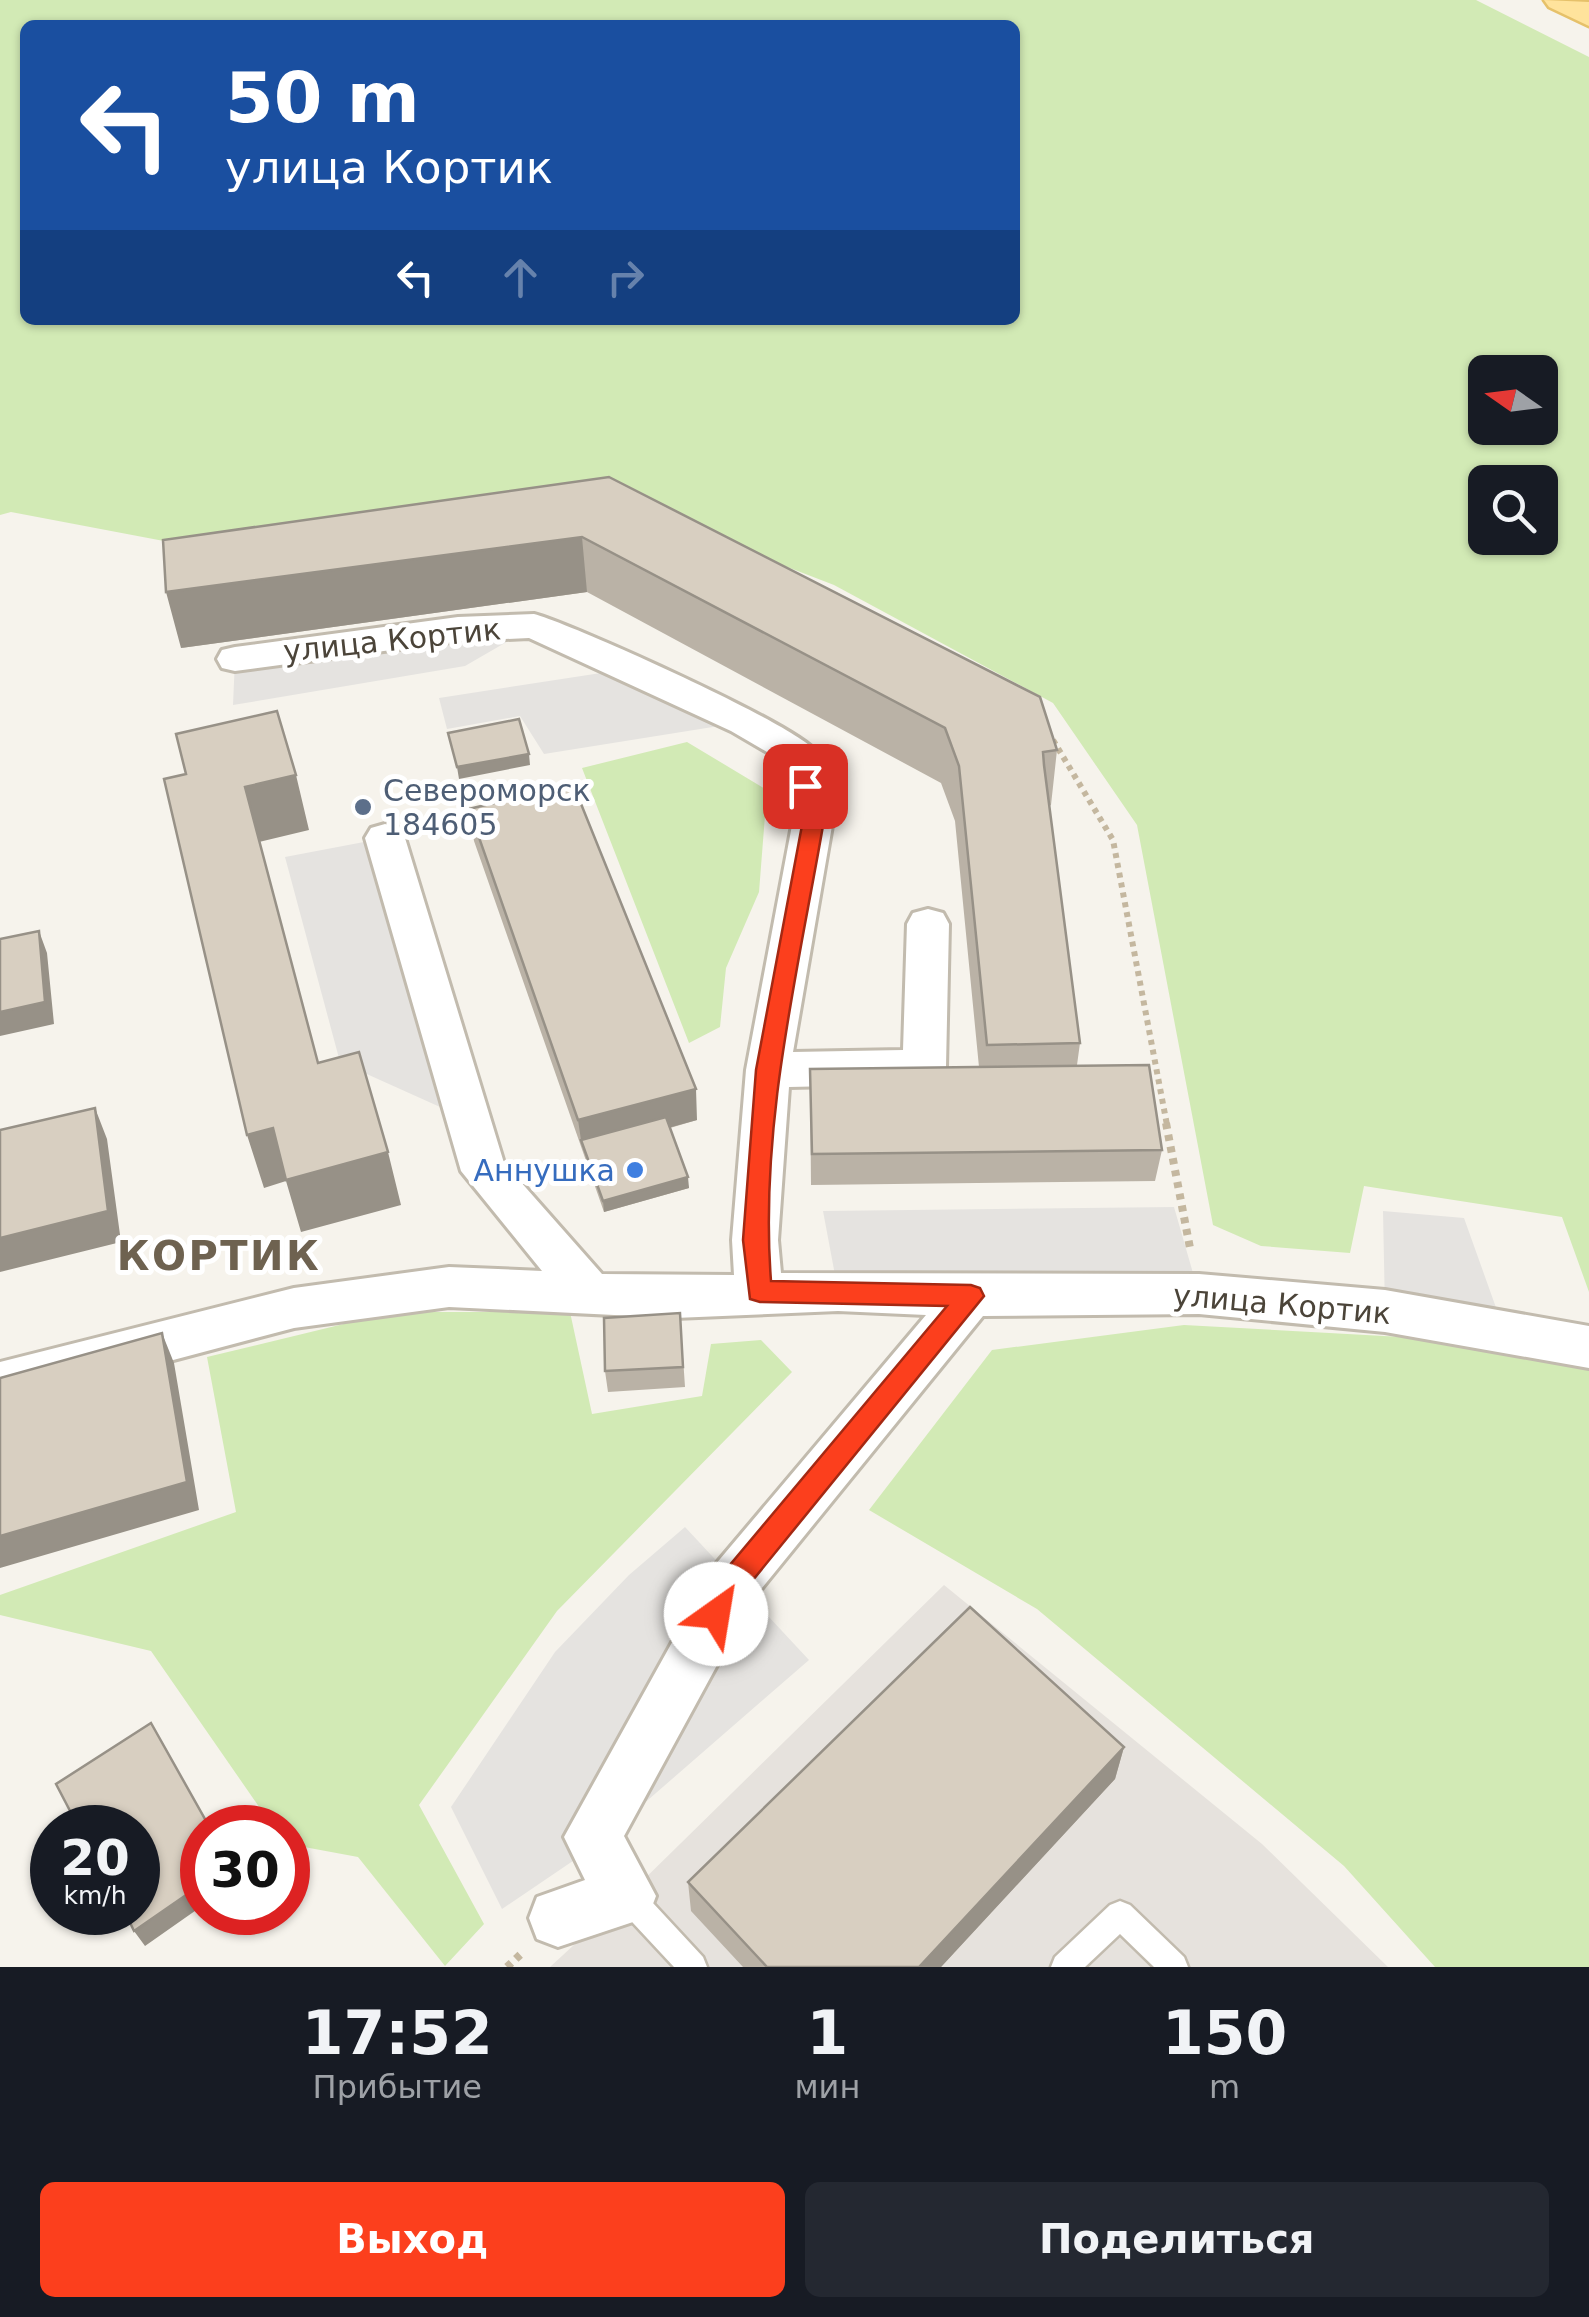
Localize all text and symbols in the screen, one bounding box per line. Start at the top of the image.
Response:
text: 50 m [225,57,420,139]
icon: left [60,60,190,190]
text: улица Кортик [225,141,553,194]
icon: left [388,250,443,305]
icon: ahead [493,250,548,305]
icon: right [598,250,653,305]
north arrow [1468,355,1558,445]
map controls [1468,355,1558,555]
button: search [1468,465,1558,555]
street label: улица Кортик [281,611,503,669]
pin [763,744,848,829]
icon: arrive [778,759,833,814]
place label: Североморск 184605 [383,773,591,842]
marker: Североморск 184605 [352,796,374,818]
place label: Аннушка [474,1153,615,1188]
marker: Аннушка [624,1159,646,1181]
district label: КОРТИК [117,1233,321,1279]
street label: улица Кортик [1172,1277,1392,1331]
position arrow [664,1562,768,1666]
speed limit sign: 30 [180,1805,310,1935]
text: 20 [60,1829,130,1887]
text: km/h [63,1881,127,1910]
text: 17:52 [302,1998,493,2068]
text: 1 [806,1998,848,2068]
text: 150 [1162,1998,1287,2068]
text: Прибытие [313,2068,482,2106]
text: мин [794,2068,860,2106]
text: m [1209,2068,1240,2106]
button: Выход [40,2182,785,2297]
button: Поделиться [805,2182,1549,2297]

